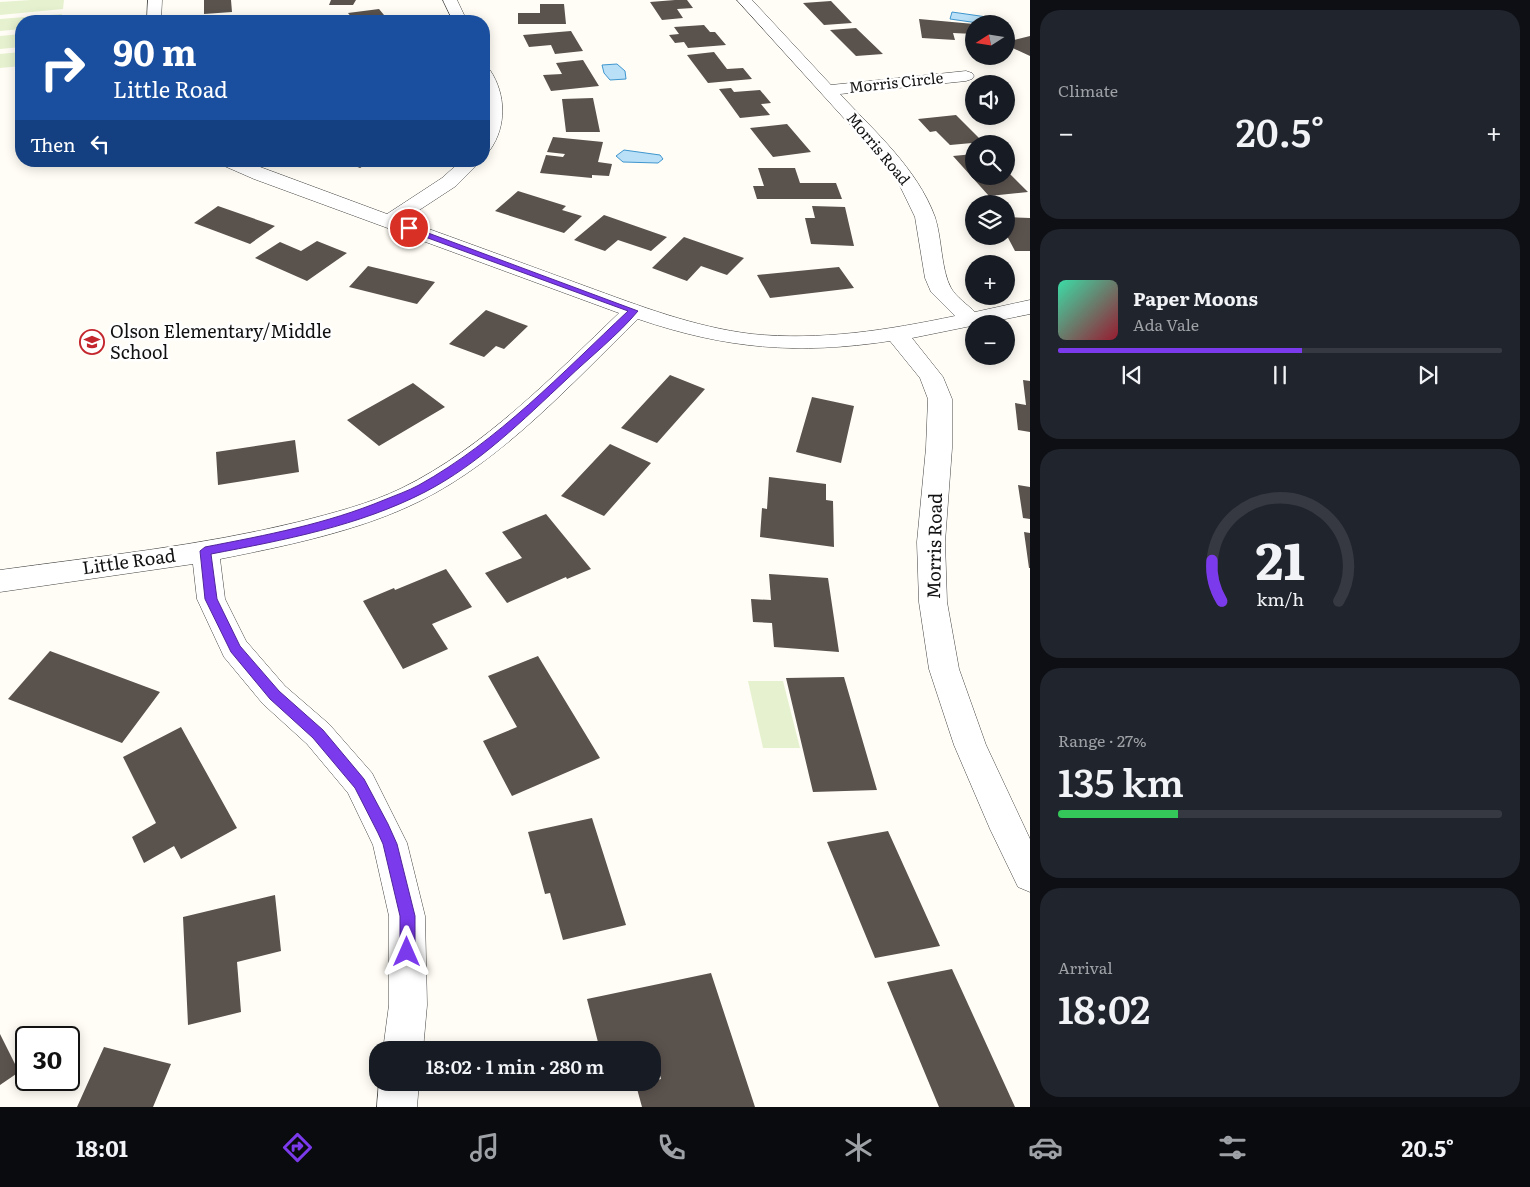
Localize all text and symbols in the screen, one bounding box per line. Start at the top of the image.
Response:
north arrow [965,15,1015,65]
map controls [965,15,1015,365]
text: 90 m [113,25,197,77]
icon: right [30,35,95,100]
street label: Morris Circle [847,65,944,98]
text: Little Road [113,72,228,105]
button: sound [965,75,1015,125]
text: Climate [1058,78,1118,102]
text: 20.5° [1236,102,1324,159]
street label: Morris Road [842,107,916,189]
text: − [1058,110,1074,152]
text: + [1486,110,1502,152]
text: Then [30,130,76,158]
icon: left [86,130,114,158]
button: search [965,135,1015,185]
button: layers [965,195,1015,245]
pin [388,207,430,249]
icon: arrive [395,214,423,242]
button: + [965,255,1015,305]
text: Paper Moons [1133,284,1258,312]
text: Ada Vale [1133,312,1199,336]
button: − [965,315,1015,365]
place label: Olson Elementary/Middle School [110,317,331,365]
school or university icon: Olson Elementary/Middle School [79,329,105,355]
icon: previous [1118,361,1146,389]
icon: pause [1266,361,1294,389]
icon: next [1414,361,1442,389]
street label: Morris Road [919,492,948,599]
text: 21 [1255,519,1305,596]
street label: Little Road [80,541,177,580]
text: km/h [1256,585,1304,612]
text: Range · 27% [1058,728,1147,752]
text: 135 km [1058,752,1184,809]
position arrow [380,925,432,977]
text: Arrival [1058,955,1113,979]
text: 18:02 [1058,979,1150,1036]
speed limit sign: 30 [15,1026,80,1091]
text: 18:02 · 1 min · 280 m [426,1052,604,1080]
icon: directions [280,1130,315,1165]
icon: music [467,1130,502,1165]
icon: phone [654,1130,689,1165]
icon: climate [841,1130,876,1165]
icon: car [1028,1130,1063,1165]
icon: filters [1215,1130,1250,1165]
text: 18:01 [76,1131,128,1164]
text: 20.5° [1402,1131,1454,1164]

